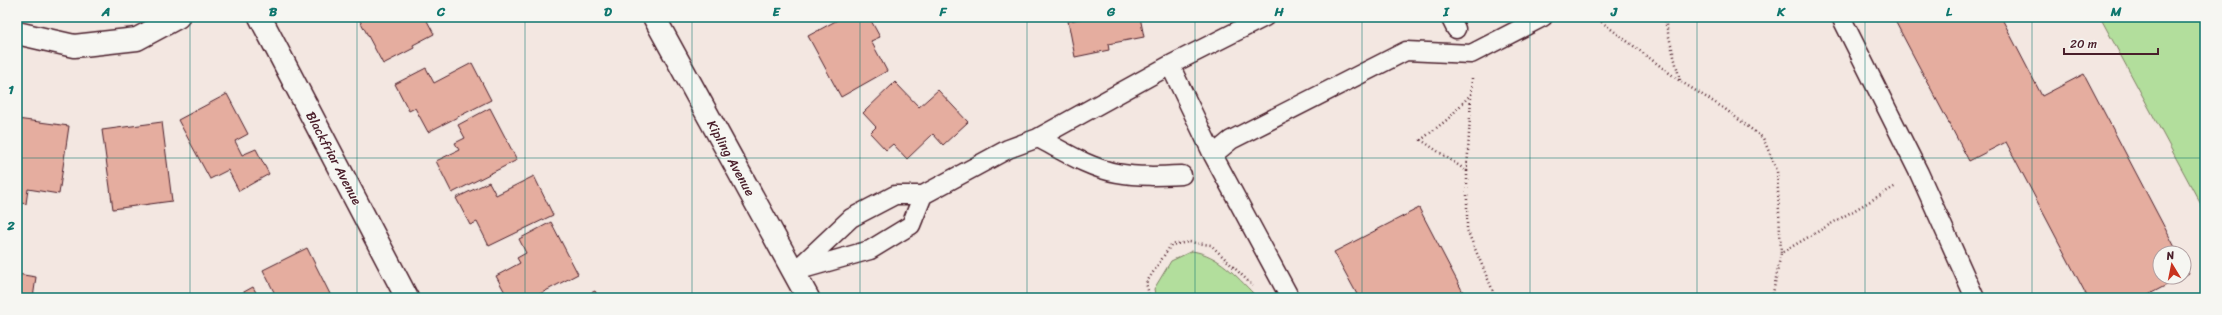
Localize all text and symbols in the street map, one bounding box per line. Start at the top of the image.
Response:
text: A [101,0,110,23]
text: B [269,0,278,23]
text: C [436,0,446,23]
text: D [604,0,612,23]
text: E [772,0,781,23]
text: F [938,0,947,23]
text: G [1106,0,1116,23]
text: H [1273,0,1284,23]
text: I [1442,0,1450,23]
text: J [1610,0,1618,23]
text: K [1776,0,1786,23]
text: L [1946,0,1953,23]
text: M [2110,0,2122,23]
scale bar [2064,30,2158,56]
text: 20 m [2070,33,2097,55]
text: 1 [8,78,14,101]
street label: Blackfriar Avenue [300,107,368,209]
street label: Kipling Avenue [701,116,762,201]
text: 2 [6,214,15,237]
north arrow [2152,245,2192,285]
text: N [2164,246,2176,266]

